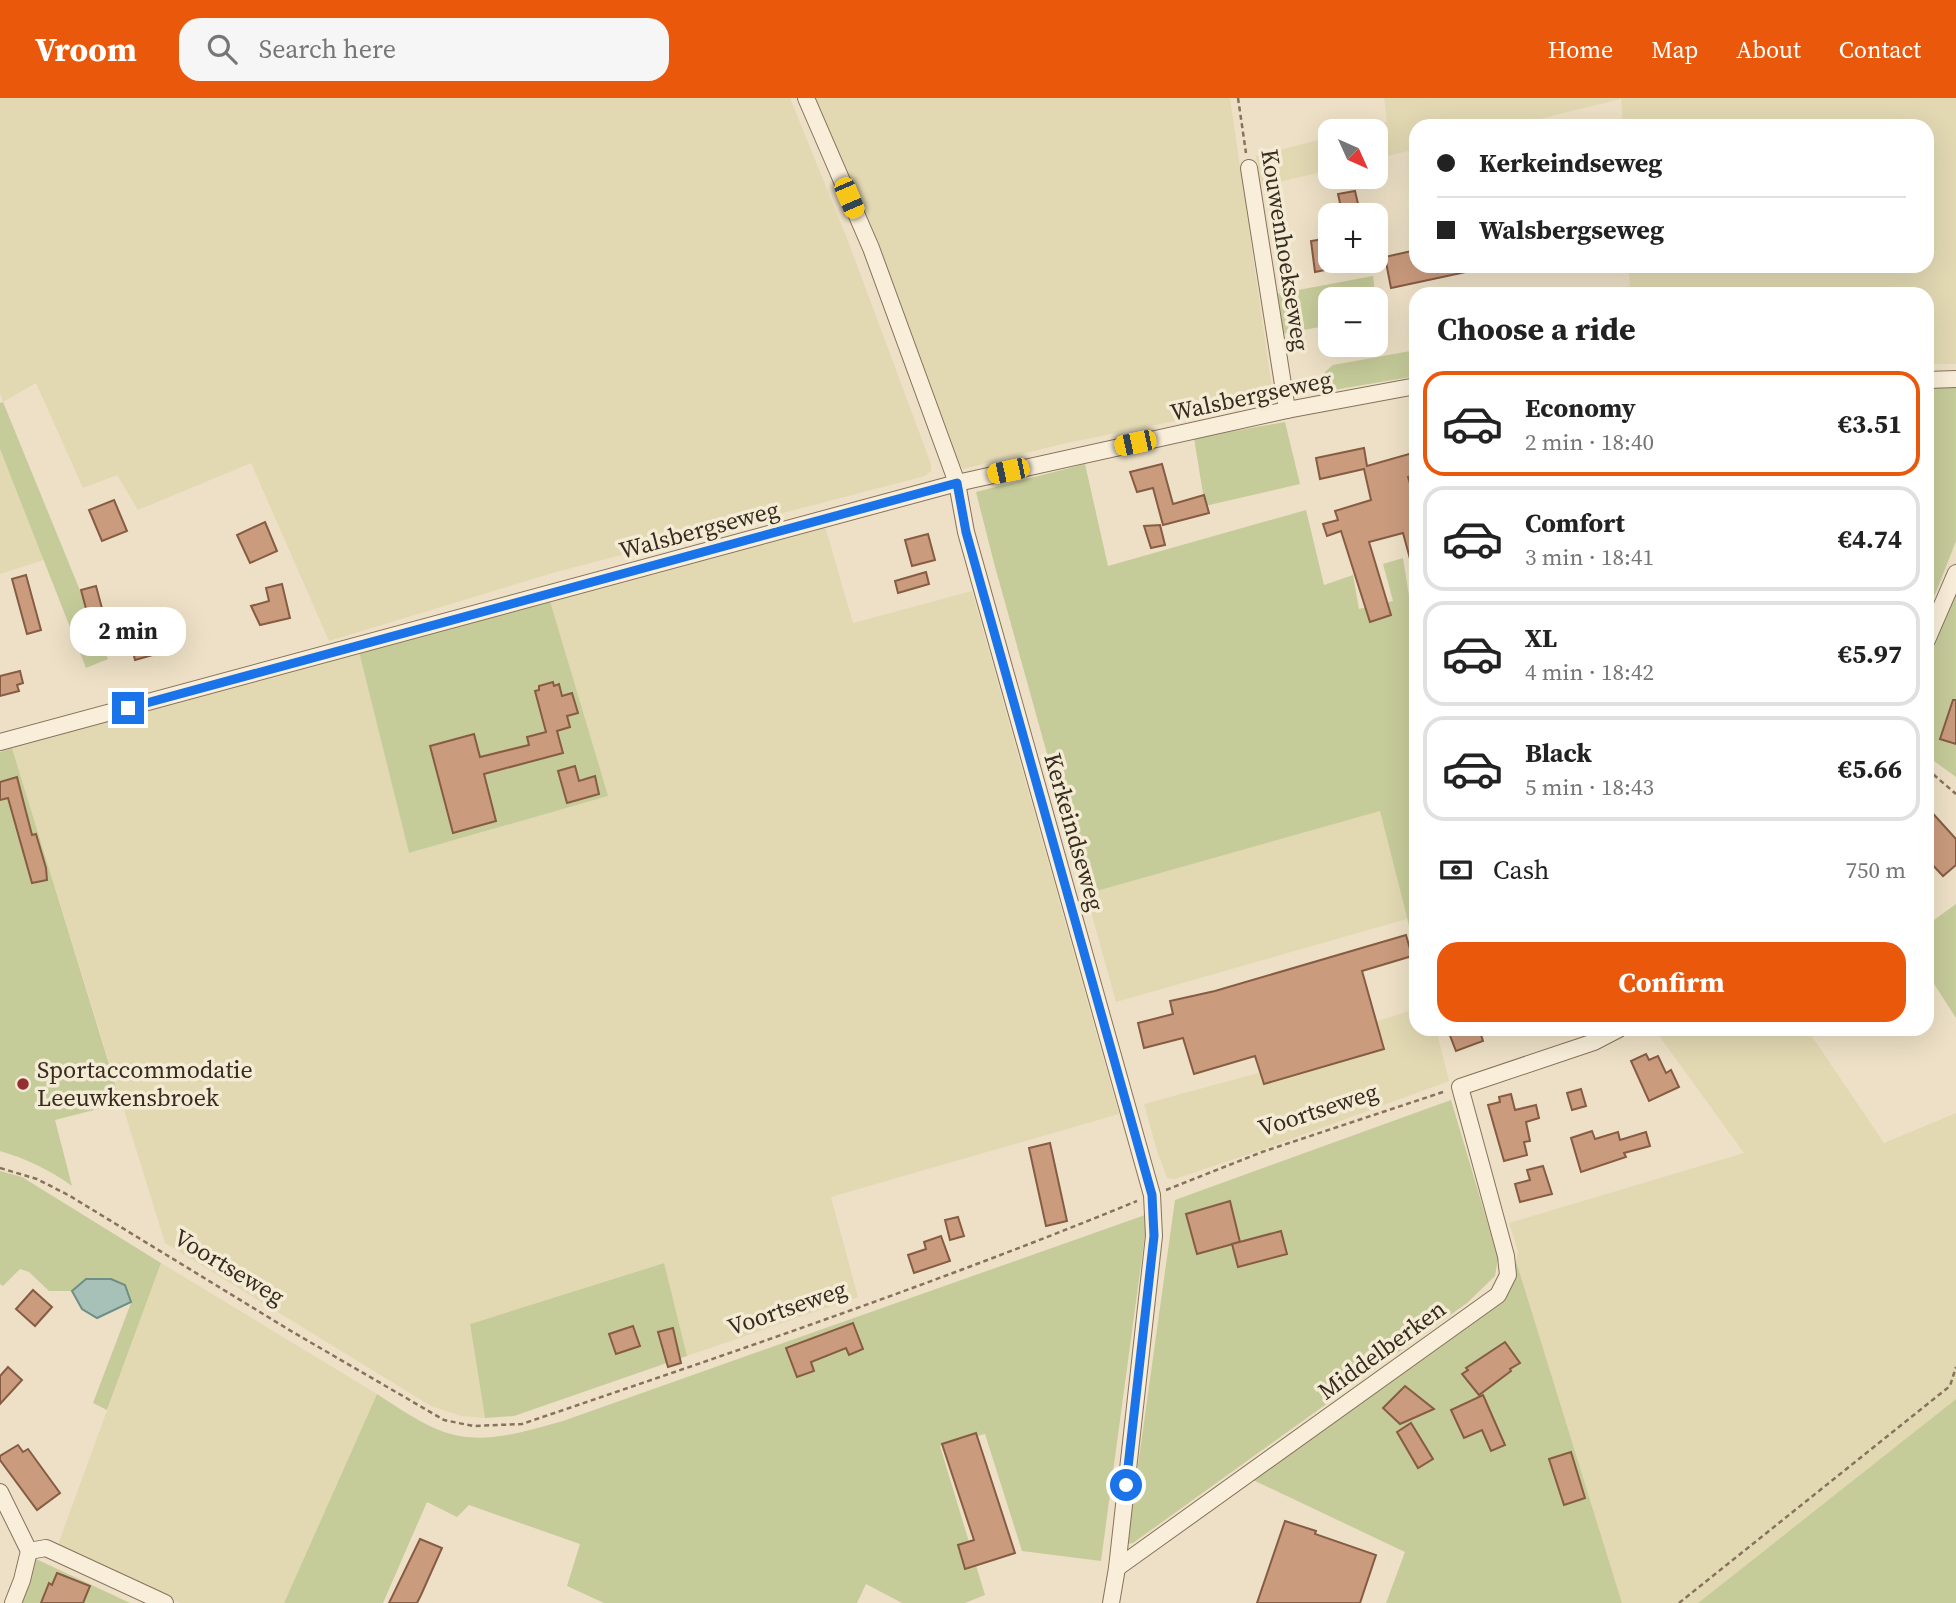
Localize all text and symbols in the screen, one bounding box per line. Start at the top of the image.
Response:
search box [179,18,669,81]
text: Vroom [35,27,137,72]
icon: search [203,30,241,68]
text: Search here [259,31,396,67]
text: Home [1548,33,1613,66]
text: Map [1651,33,1698,66]
text: About [1736,33,1801,66]
text: Contact [1839,33,1921,66]
north arrow [1318,119,1388,189]
map controls [1318,119,1388,357]
text: Kerkeindseweg [1479,145,1662,181]
street label: Kouwenhoekseweg [1253,147,1318,353]
car [832,175,867,221]
button: + [1318,203,1388,273]
text: Walsbergseweg [1479,212,1664,248]
button: − [1318,287,1388,357]
text: Choose a ride [1437,307,1636,351]
street label: Walsbergseweg [1167,362,1335,429]
text: Economy [1525,390,1636,426]
icon: car [1441,392,1504,455]
text: €3.51 [1838,406,1902,442]
text: 2 min · 18:40 [1525,426,1654,458]
car [1113,428,1158,458]
car [986,456,1031,486]
street label: Walsbergseweg [615,492,783,567]
text: Comfort [1525,505,1625,541]
icon: car [1441,507,1504,570]
text: €4.74 [1838,521,1902,557]
text: 3 min · 18:41 [1525,541,1654,573]
callout: 2 min [70,606,186,656]
text: 2 min [98,615,158,647]
text: XL [1525,620,1557,656]
icon: car [1441,622,1504,685]
text: €5.97 [1838,636,1902,672]
text: 4 min · 18:42 [1525,656,1654,688]
route end [112,692,144,724]
text: Black [1525,735,1592,771]
icon: car [1441,737,1504,800]
street label: Kerkeindseweg [1036,749,1113,915]
text: €5.66 [1838,751,1902,787]
text: 5 min · 18:43 [1525,771,1654,803]
icon: cash [1437,851,1475,889]
text: Cash [1493,852,1549,888]
text: 750 m [1845,854,1906,886]
button: Confirm [1437,942,1906,1022]
place label: Sportaccommodatie Leeuwkensbroek [37,1053,253,1114]
street label: Voortseweg [1254,1075,1382,1144]
marker: Sportaccommodatie Leeuwkensbroek [15,1076,31,1092]
street label: Voortseweg [168,1220,291,1313]
street label: Voortseweg [723,1272,851,1343]
street label: Middelberken [1311,1292,1452,1407]
route start [1110,1469,1142,1501]

